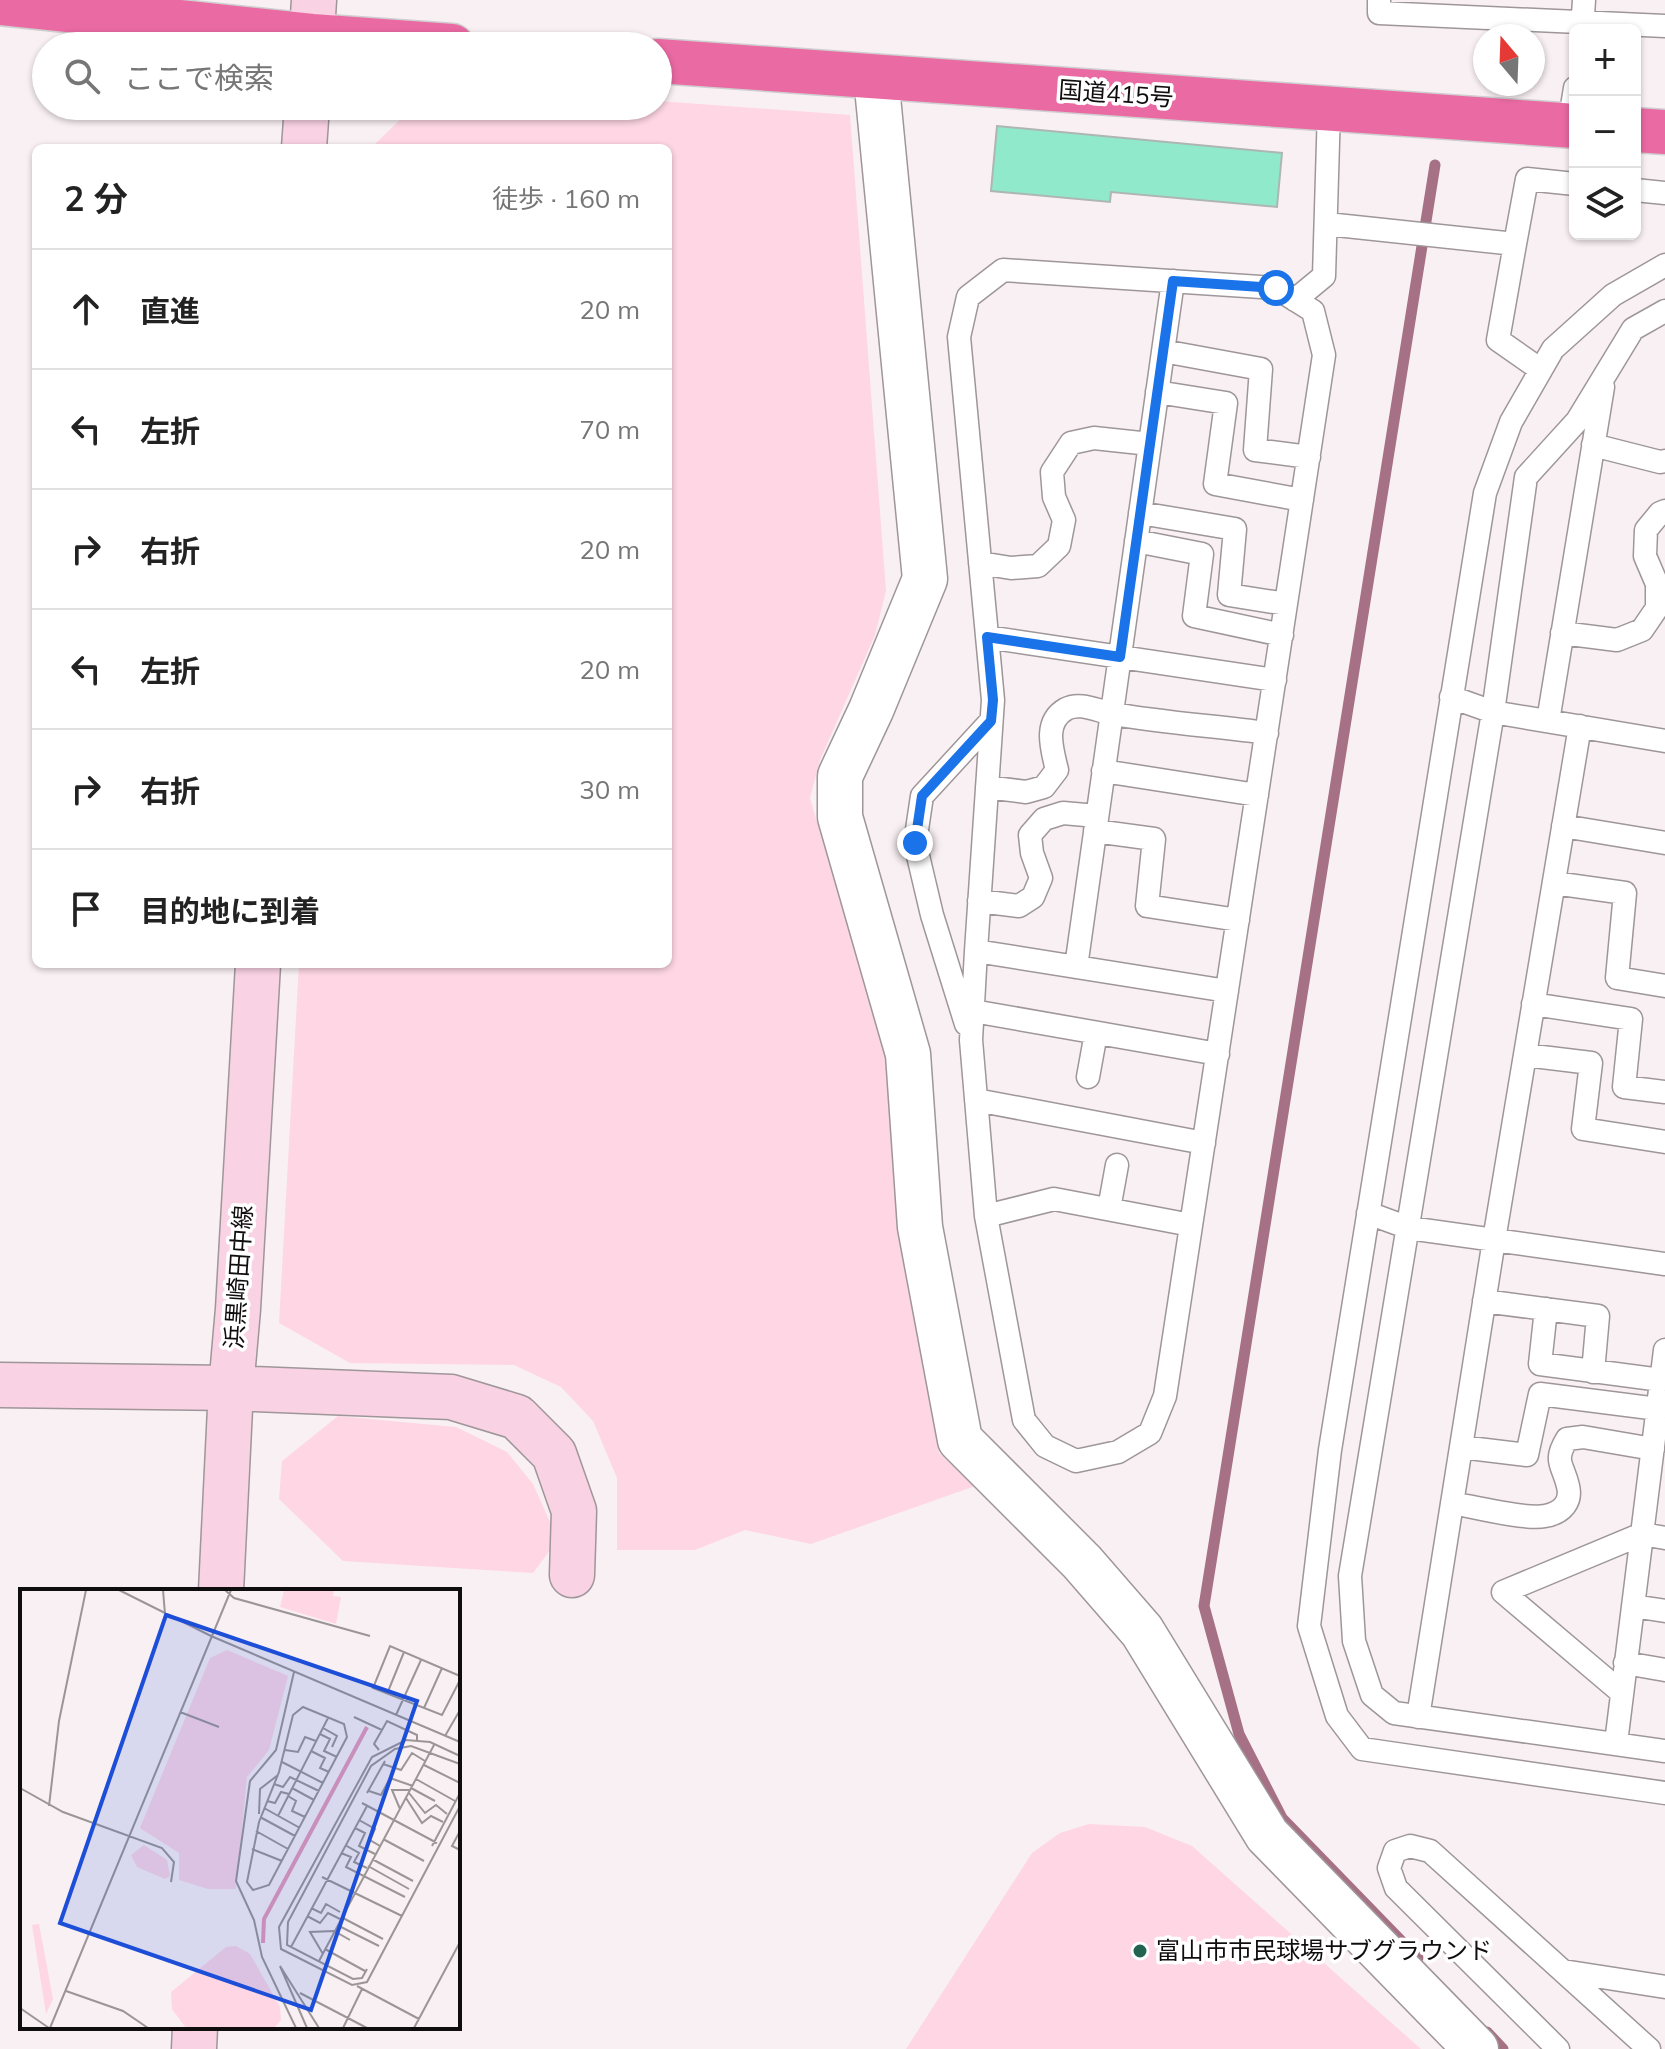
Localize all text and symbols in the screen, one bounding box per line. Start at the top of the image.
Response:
north arrow [1473,24,1545,96]
map controls [1569,24,1641,240]
button: + [1569,24,1641,96]
search box [32,32,672,120]
icon: search [60,54,104,98]
text: ここで検索 [124,59,274,97]
street label: 国道415号 [1058,74,1175,112]
button: − [1569,96,1641,168]
button: layers [1569,168,1641,240]
text: 2 分 [64,177,128,220]
text: 徒歩 · 160 m [492,182,640,215]
route start [1258,270,1294,306]
icon: ahead [64,287,108,331]
text: 直進 [140,292,200,330]
text: 20 m [579,293,640,326]
icon: left [64,407,108,451]
text: 左折 [140,412,200,450]
text: 70 m [579,413,640,446]
icon: right [64,527,108,571]
text: 右折 [140,532,200,570]
text: 20 m [579,533,640,566]
icon: left [64,647,108,691]
text: 左折 [140,652,200,690]
text: 20 m [579,653,640,686]
icon: right [64,767,108,811]
text: 右折 [140,772,200,810]
text: 30 m [579,773,640,806]
route end [897,825,933,861]
icon: arrive [64,887,108,931]
text: 目的地に到着 [140,892,320,930]
street label: 浜黒崎田中線 [218,1204,258,1350]
inset map [20,1589,460,2029]
place label: 富山市市民球場サブグラウンド [1156,1935,1492,1965]
marker: 富山市市民球場サブグラウンド [1131,1942,1149,1960]

